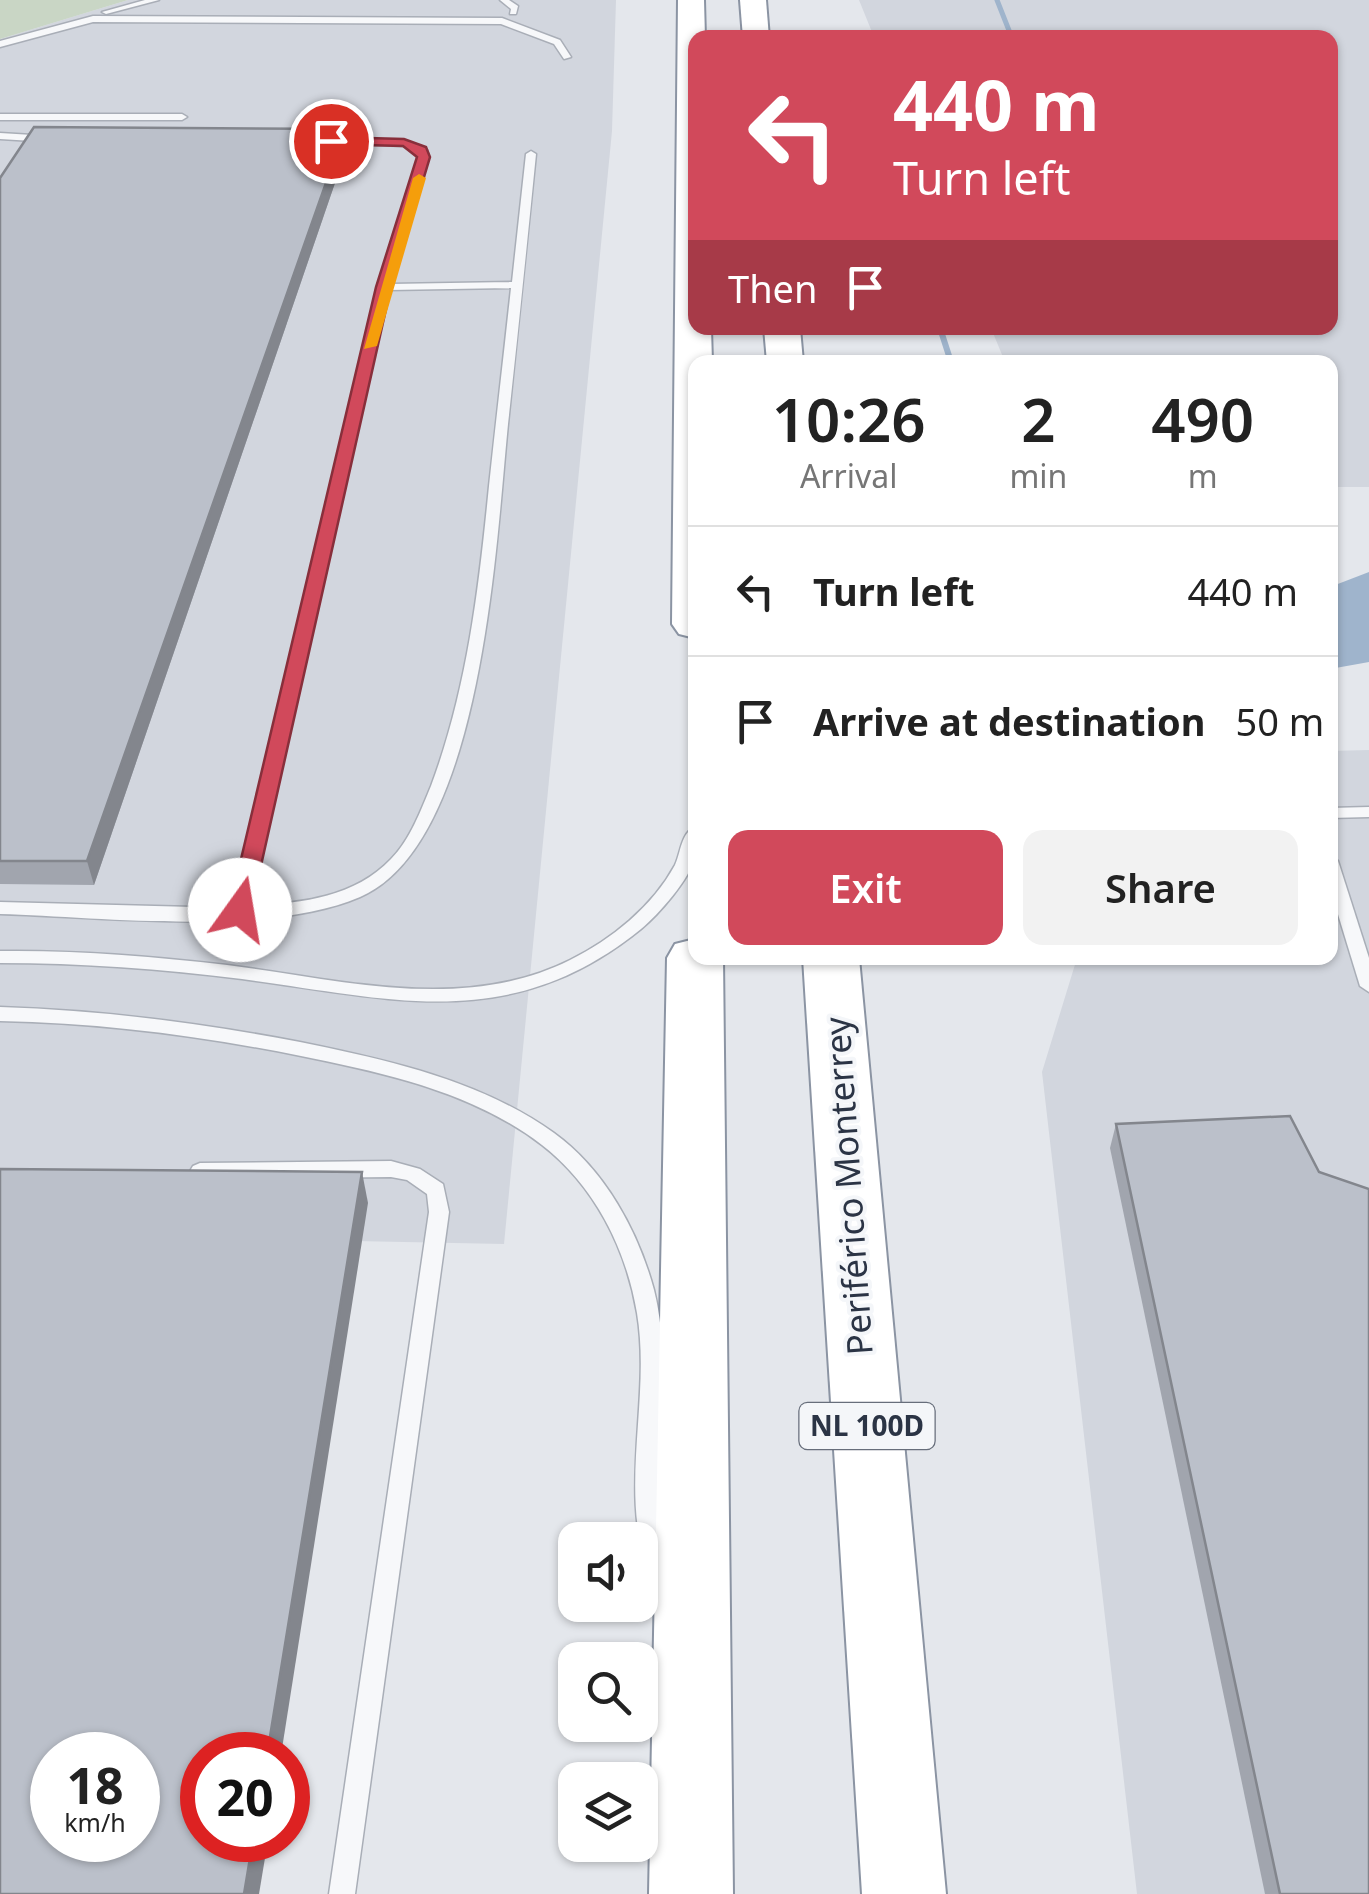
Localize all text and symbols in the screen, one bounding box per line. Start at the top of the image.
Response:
text: 440 m [893,56,1100,152]
icon: left [728,70,858,200]
pin [289,99,374,184]
icon: arrive [304,114,359,169]
text: Turn left [893,147,1070,208]
icon: arrive [838,260,893,315]
text: Then [728,262,818,314]
text: 10:26 [772,378,926,460]
text: 2 [1021,378,1056,460]
text: 490 [1151,378,1254,460]
text: Arrival [800,454,898,497]
text: min [1009,454,1067,497]
text: m [1188,454,1218,497]
icon: left [728,564,783,619]
text: Turn left [813,565,975,617]
text: 440 m [1187,565,1298,617]
icon: arrive [728,694,783,749]
text: Arrive at destination [813,695,1205,747]
text: 50 m [1235,695,1324,747]
button: Exit [728,830,1003,945]
button: Share [1023,830,1298,945]
position arrow [188,858,292,962]
street label: Periférico Monterrey [812,1015,883,1357]
road number: NL 100D [800,1403,934,1449]
map controls [558,1522,658,1862]
button: sound [558,1522,658,1622]
button: search [558,1642,658,1742]
speed limit sign: 20 [180,1732,310,1862]
text: 18 [66,1751,124,1819]
button: layers [558,1762,658,1862]
text: km/h [64,1805,126,1839]

